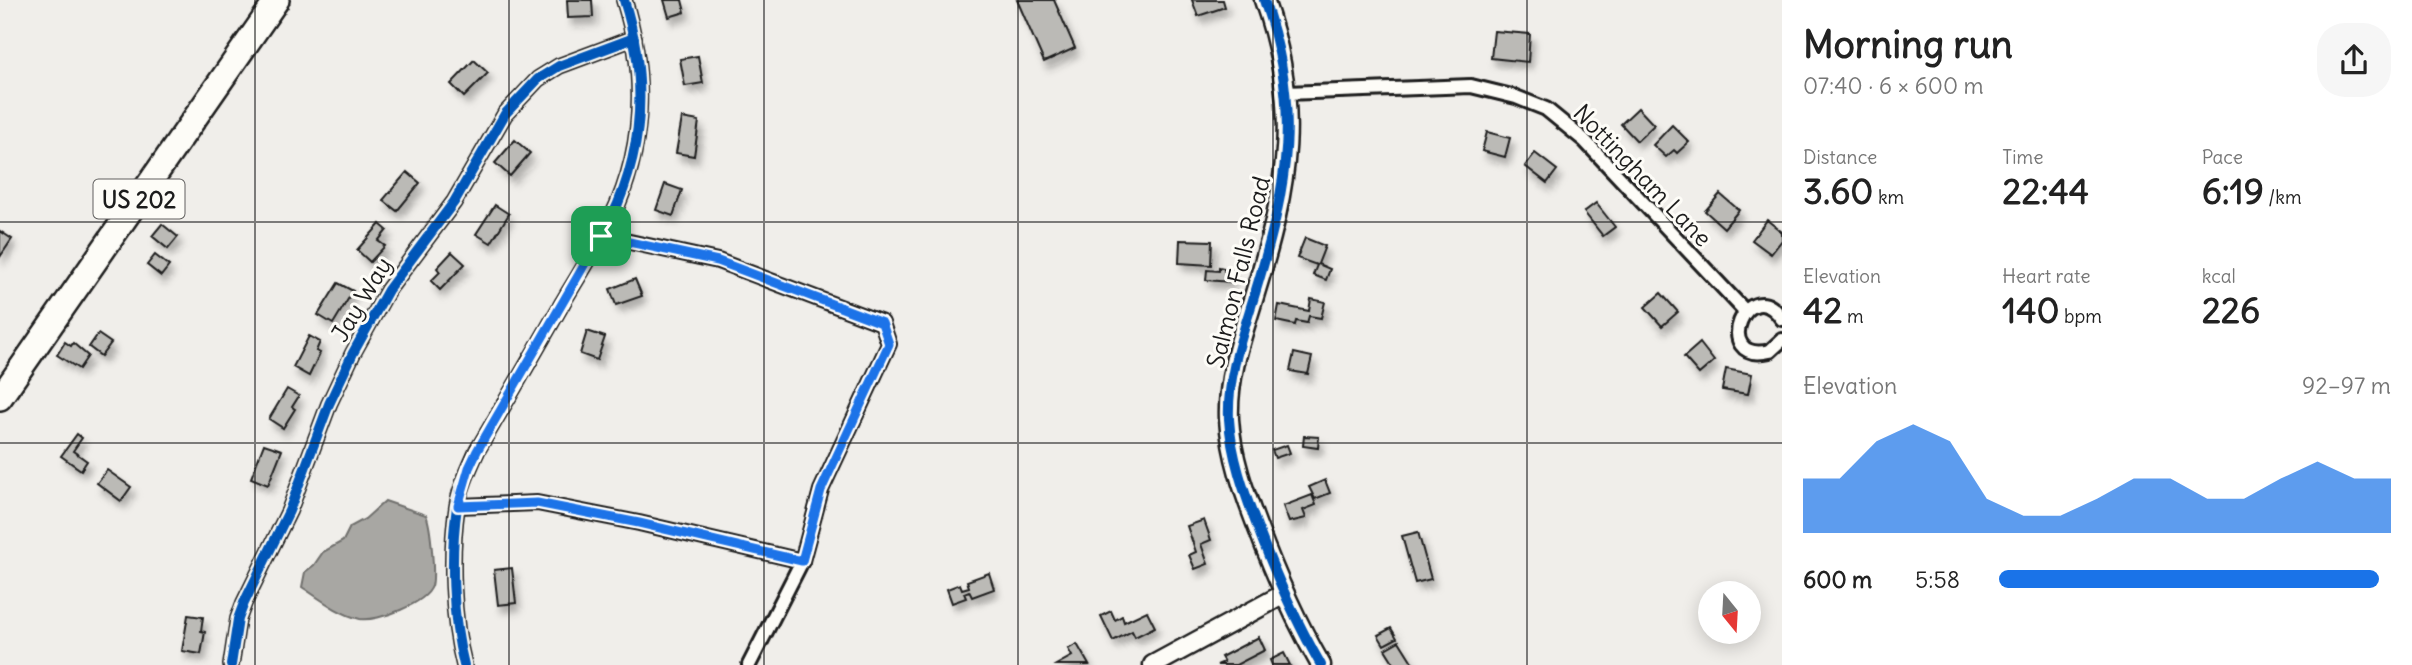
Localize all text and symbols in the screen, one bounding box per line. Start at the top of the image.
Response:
text: Morning run [1803,21,2013,68]
button: share [2317,23,2391,97]
text: 07:40 · 6 × 600 m [1803,71,1984,100]
street label: Nottingham Lane [1568,98,1718,252]
text: Distance [1803,145,1877,169]
text: Time [2002,145,2043,169]
text: Pace [2202,145,2243,169]
text: 3.60 [1803,169,1873,213]
text: 22:44 [2002,169,2089,213]
text: 6:19 [2202,169,2264,213]
street label: Salmon Falls Road [1200,173,1276,371]
road number: US 202 [94,180,184,218]
text: km [1873,185,1904,209]
text: /km [2264,185,2302,209]
pin [571,206,631,266]
icon: arrive [582,217,620,255]
street label: Jay Way [324,251,398,347]
text: Elevation [1803,264,1881,288]
text: Heart rate [2002,264,2090,288]
text: kcal [2202,264,2236,288]
text: 42 [1803,288,1842,332]
text: 140 [2002,288,2059,332]
text: 226 [2202,288,2260,332]
text: m [1842,304,1864,328]
text: bpm [2059,304,2102,328]
text: Elevation [1803,371,1897,400]
text: 92–97 m [2302,371,2391,400]
text: 600 m [1803,565,1872,594]
text: 5:58 [1915,565,1960,594]
north arrow [1698,581,1760,644]
map controls [1698,581,1761,644]

